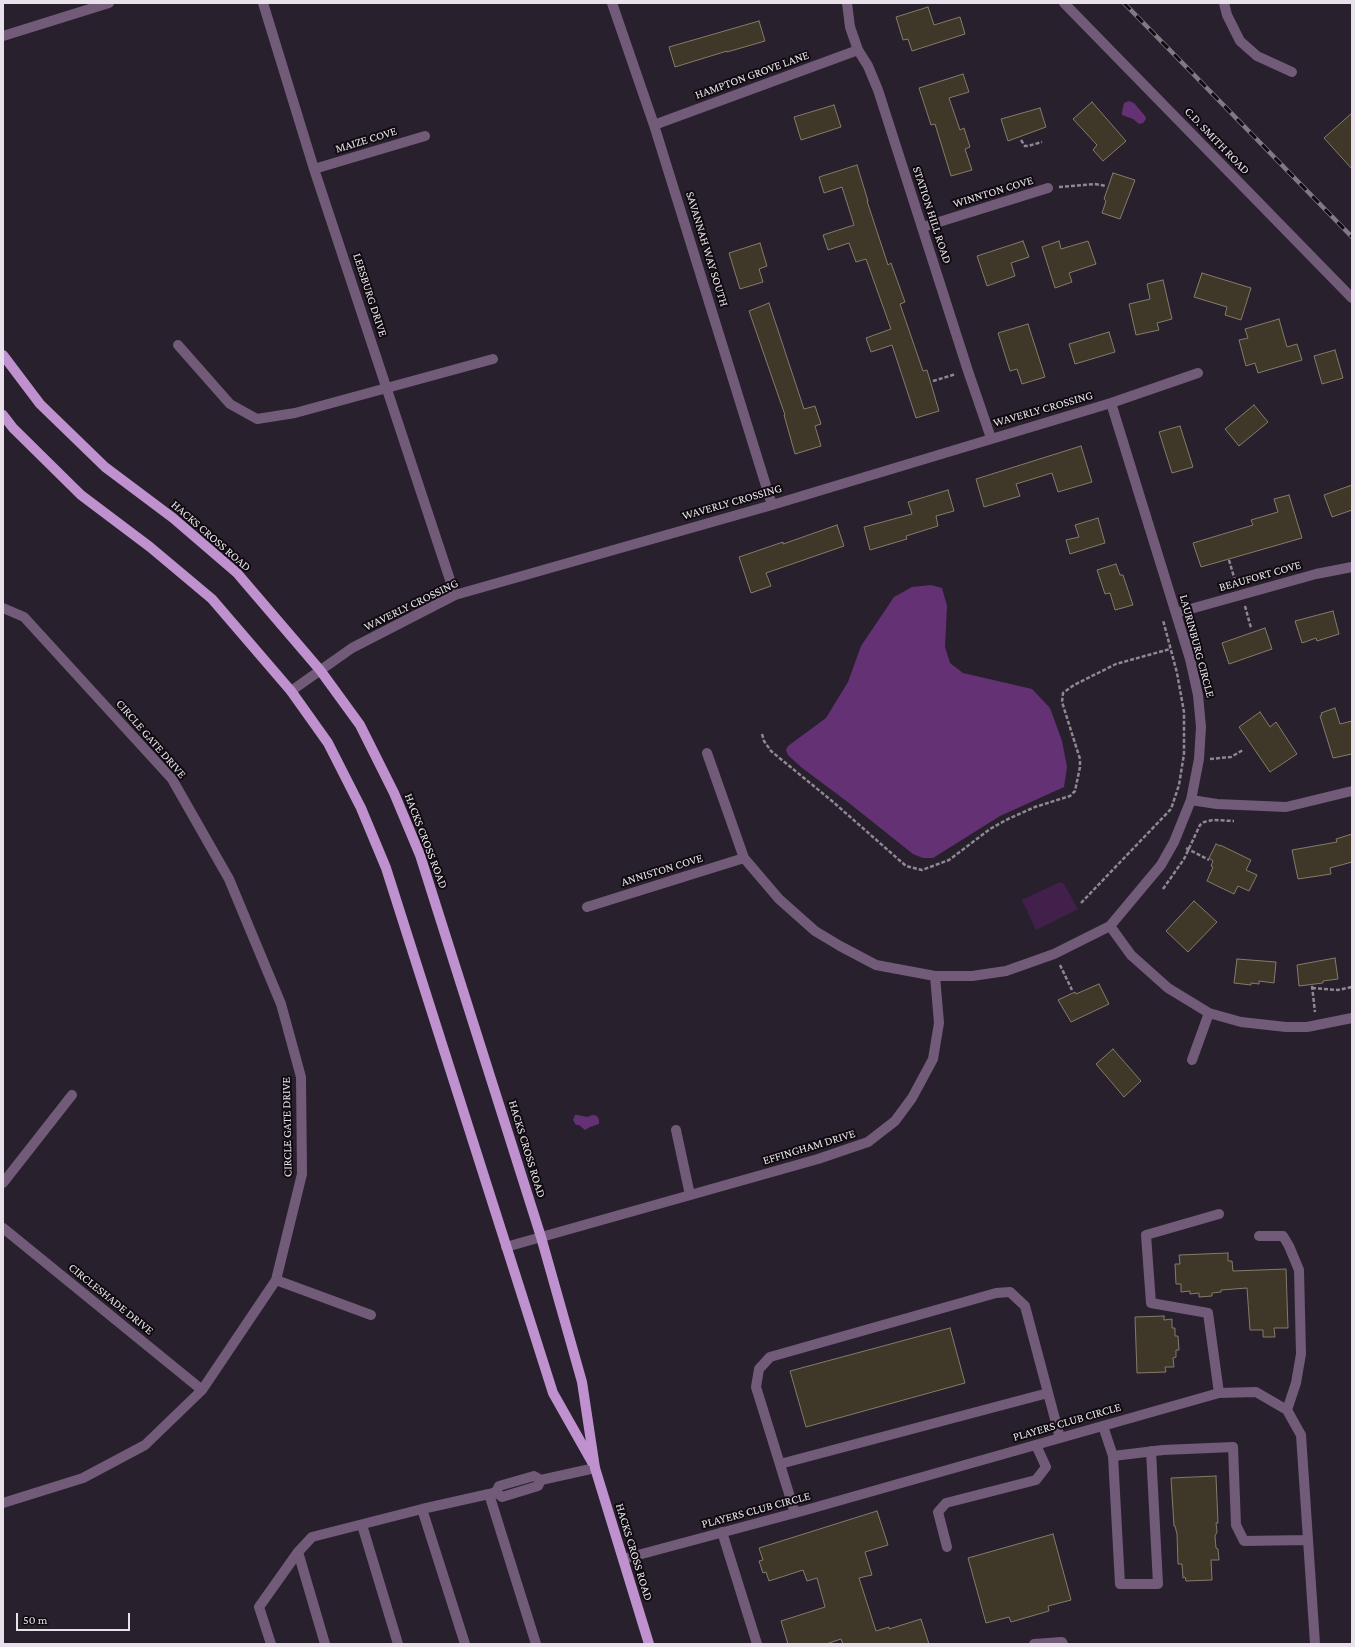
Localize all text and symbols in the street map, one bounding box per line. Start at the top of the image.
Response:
street label: HAMPTON GROVE LANE [693,48,811,102]
street label: C.D. SMITH ROAD [1181,104,1253,178]
street label: MAIZE COVE [333,124,399,156]
street label: STATION HILL ROAD [909,165,955,265]
street label: WINNTON COVE [951,173,1035,211]
street label: SAVANNAH WAY SOUTH [683,190,731,308]
street label: LEESBURG DRIVE [350,251,390,339]
street label: WAVERLY CROSSING [991,388,1095,430]
street label: WAVERLY CROSSING [680,481,784,523]
street label: HACKS CROSS ROAD [168,497,254,575]
street label: BEAUFORT COVE [1217,557,1303,595]
street label: WAVERLY CROSSING [362,576,460,634]
street label: LAURINBURG CIRCLE [1176,593,1218,699]
street label: CIRCLE GATE DRIVE [113,697,189,781]
street label: HACKS CROSS ROAD [401,791,451,891]
street label: ANNISTON COVE [619,851,705,889]
street label: CIRCLE GATE DRIVE [279,1077,295,1177]
street label: HACKS CROSS ROAD [505,1099,549,1199]
street label: EFFINGHAM DRIVE [761,1126,857,1168]
street label: CIRCLESHADE DRIVE [65,1260,157,1338]
street label: PLAYERS CLUB CIRCLE [1011,1400,1123,1444]
street label: PLAYERS CLUB CIRCLE [700,1489,812,1531]
street label: HACKS CROSS ROAD [612,1502,656,1602]
scale bar [18,1605,132,1631]
text: 50 m [23,1613,47,1627]

